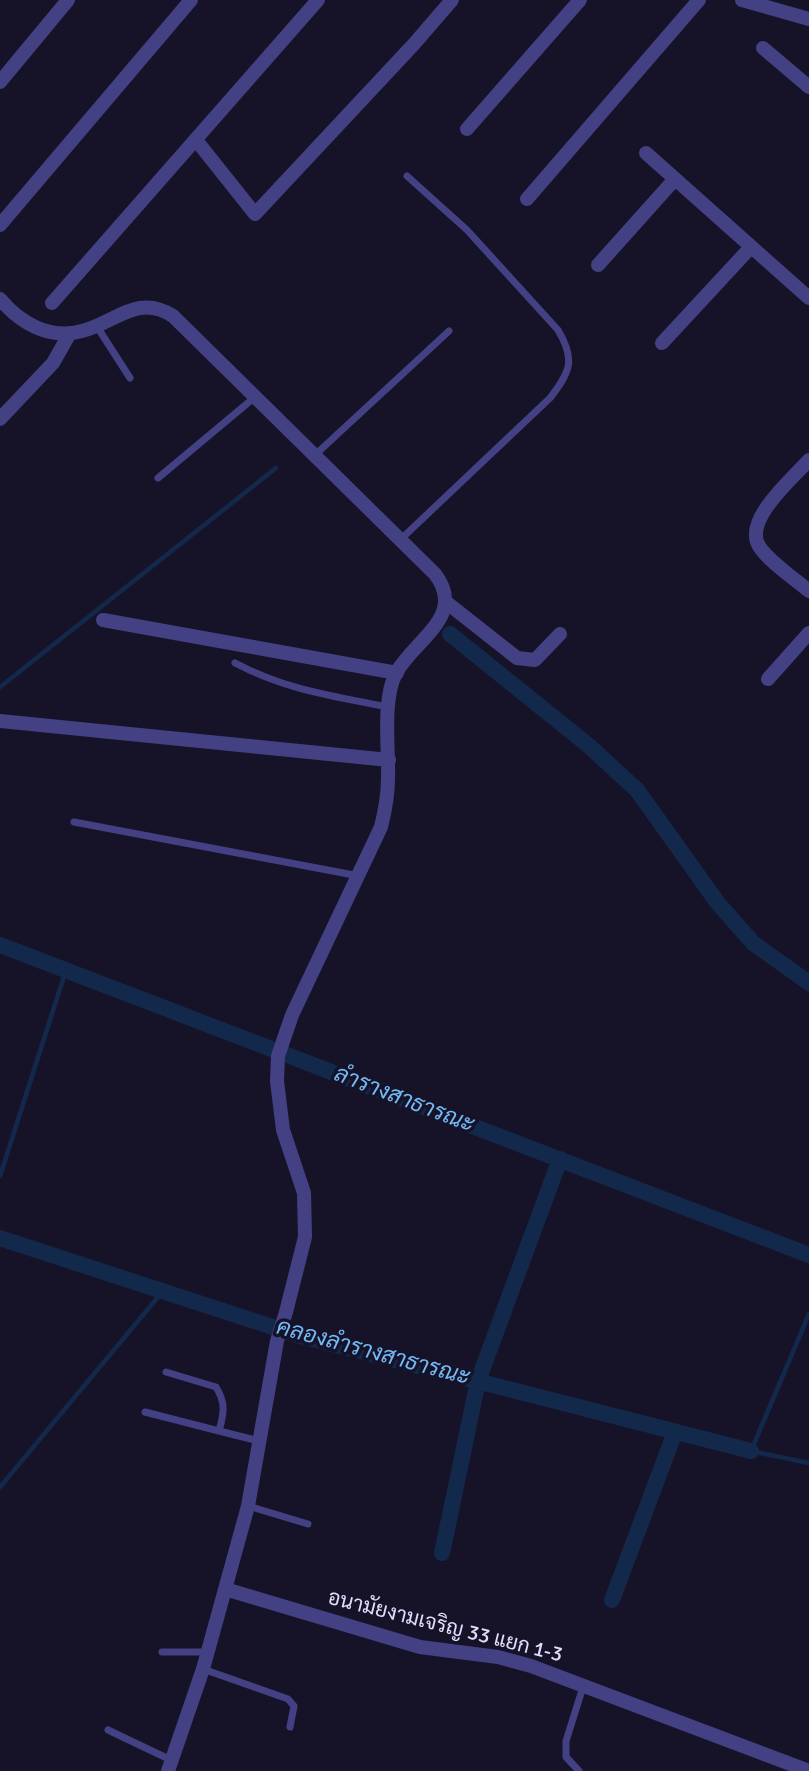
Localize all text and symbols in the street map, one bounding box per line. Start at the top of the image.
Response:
water label: ลำรางสาธารณะ [330,1061,478,1139]
water label: คลองลำรางสาธารณะ [273,1314,473,1392]
street label: อนามัยงามเจริญ 33 แยก 1-3 [325,1586,565,1668]

